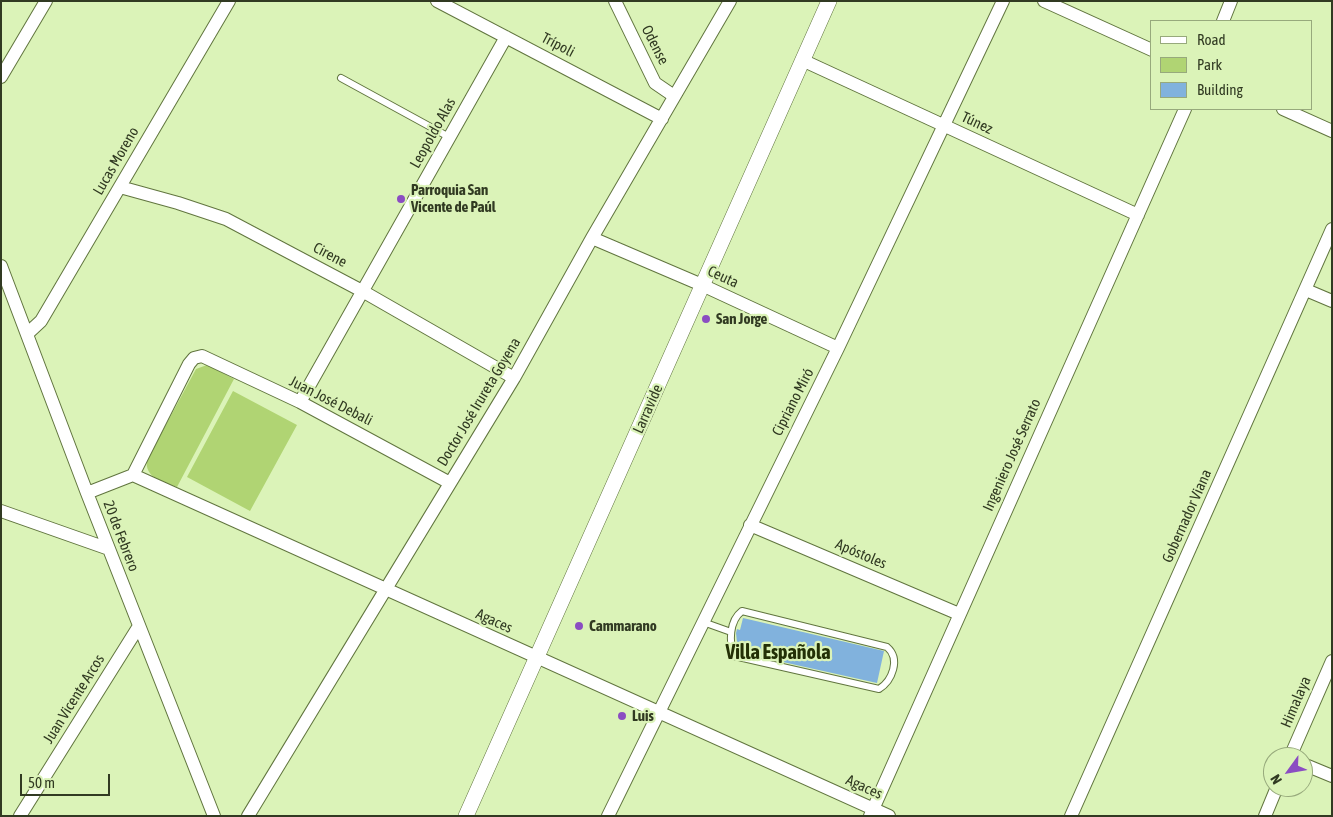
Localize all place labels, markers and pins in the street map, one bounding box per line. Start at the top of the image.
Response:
place label: Parroquia San Vicente de Paúl [411,181,496,216]
marker: Parroquia San Vicente de Paúl [395,193,407,205]
place label: San Jorge [716,310,767,328]
marker: San Jorge [700,313,712,325]
place label: Cammarano [589,617,657,635]
marker: Cammarano [573,620,585,632]
place label: Luis [632,707,654,725]
marker: Luis [616,710,628,722]

